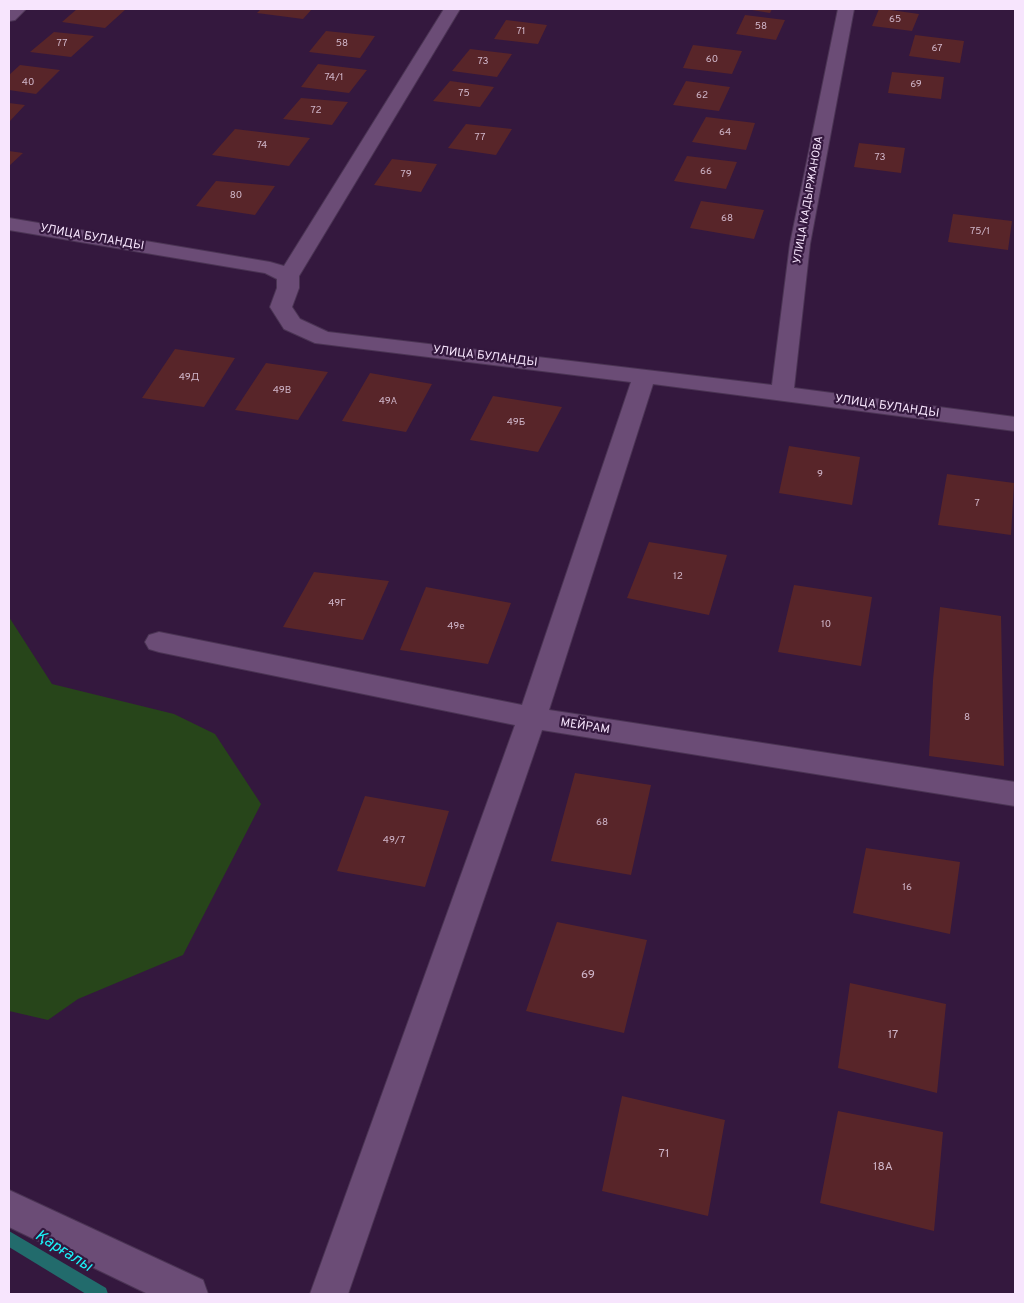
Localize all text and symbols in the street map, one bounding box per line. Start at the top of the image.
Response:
house number: 65 [889,14,901,26]
house number: 58 [755,21,767,33]
house number: 71 [516,26,526,38]
house number: 77 [57,38,67,50]
house number: 58 [336,38,348,50]
house number: 67 [932,43,942,55]
house number: 60 [706,54,718,66]
house number: 73 [477,56,489,68]
house number: 74/1 [324,72,344,84]
house number: 40 [22,77,34,89]
house number: 69 [910,79,922,91]
house number: 75 [458,88,470,100]
house number: 62 [696,90,708,102]
house number: 72 [310,105,322,117]
house number: 64 [719,127,731,139]
house number: 77 [475,132,485,144]
street label: УЛИЦА КАДЫРЖАНОВА [791,135,827,265]
house number: 74 [257,140,267,152]
house number: 73 [874,152,886,164]
house number: 66 [700,166,712,178]
house number: 79 [400,169,412,181]
house number: 80 [230,190,242,202]
house number: 68 [721,213,733,225]
street label: УЛИЦА БУЛАНДЫ [39,222,145,254]
house number: 75/1 [970,226,990,238]
street label: УЛИЦА БУЛАНДЫ [432,343,538,371]
house number: 49Д [179,372,199,384]
house number: 49В [273,385,291,397]
street label: УЛИЦА БУЛАНДЫ [834,393,940,421]
house number: 49А [379,396,397,408]
house number: 49Б [507,417,525,429]
house number: 9 [817,469,823,481]
house number: 7 [974,498,980,510]
house number: 12 [673,571,683,583]
house number: 49Г [328,598,346,610]
house number: 10 [821,619,831,631]
house number: 49е [447,621,465,633]
house number: 8 [964,712,970,724]
street label: МЕЙРАМ [559,716,611,738]
house number: 68 [596,817,608,829]
house number: 49/7 [383,835,405,847]
house number: 16 [902,882,912,894]
house number: 69 [581,969,595,983]
house number: 17 [888,1029,898,1043]
house number: 71 [659,1148,669,1162]
house number: 18А [873,1161,893,1175]
water label: Қарғалы [31,1227,95,1277]

